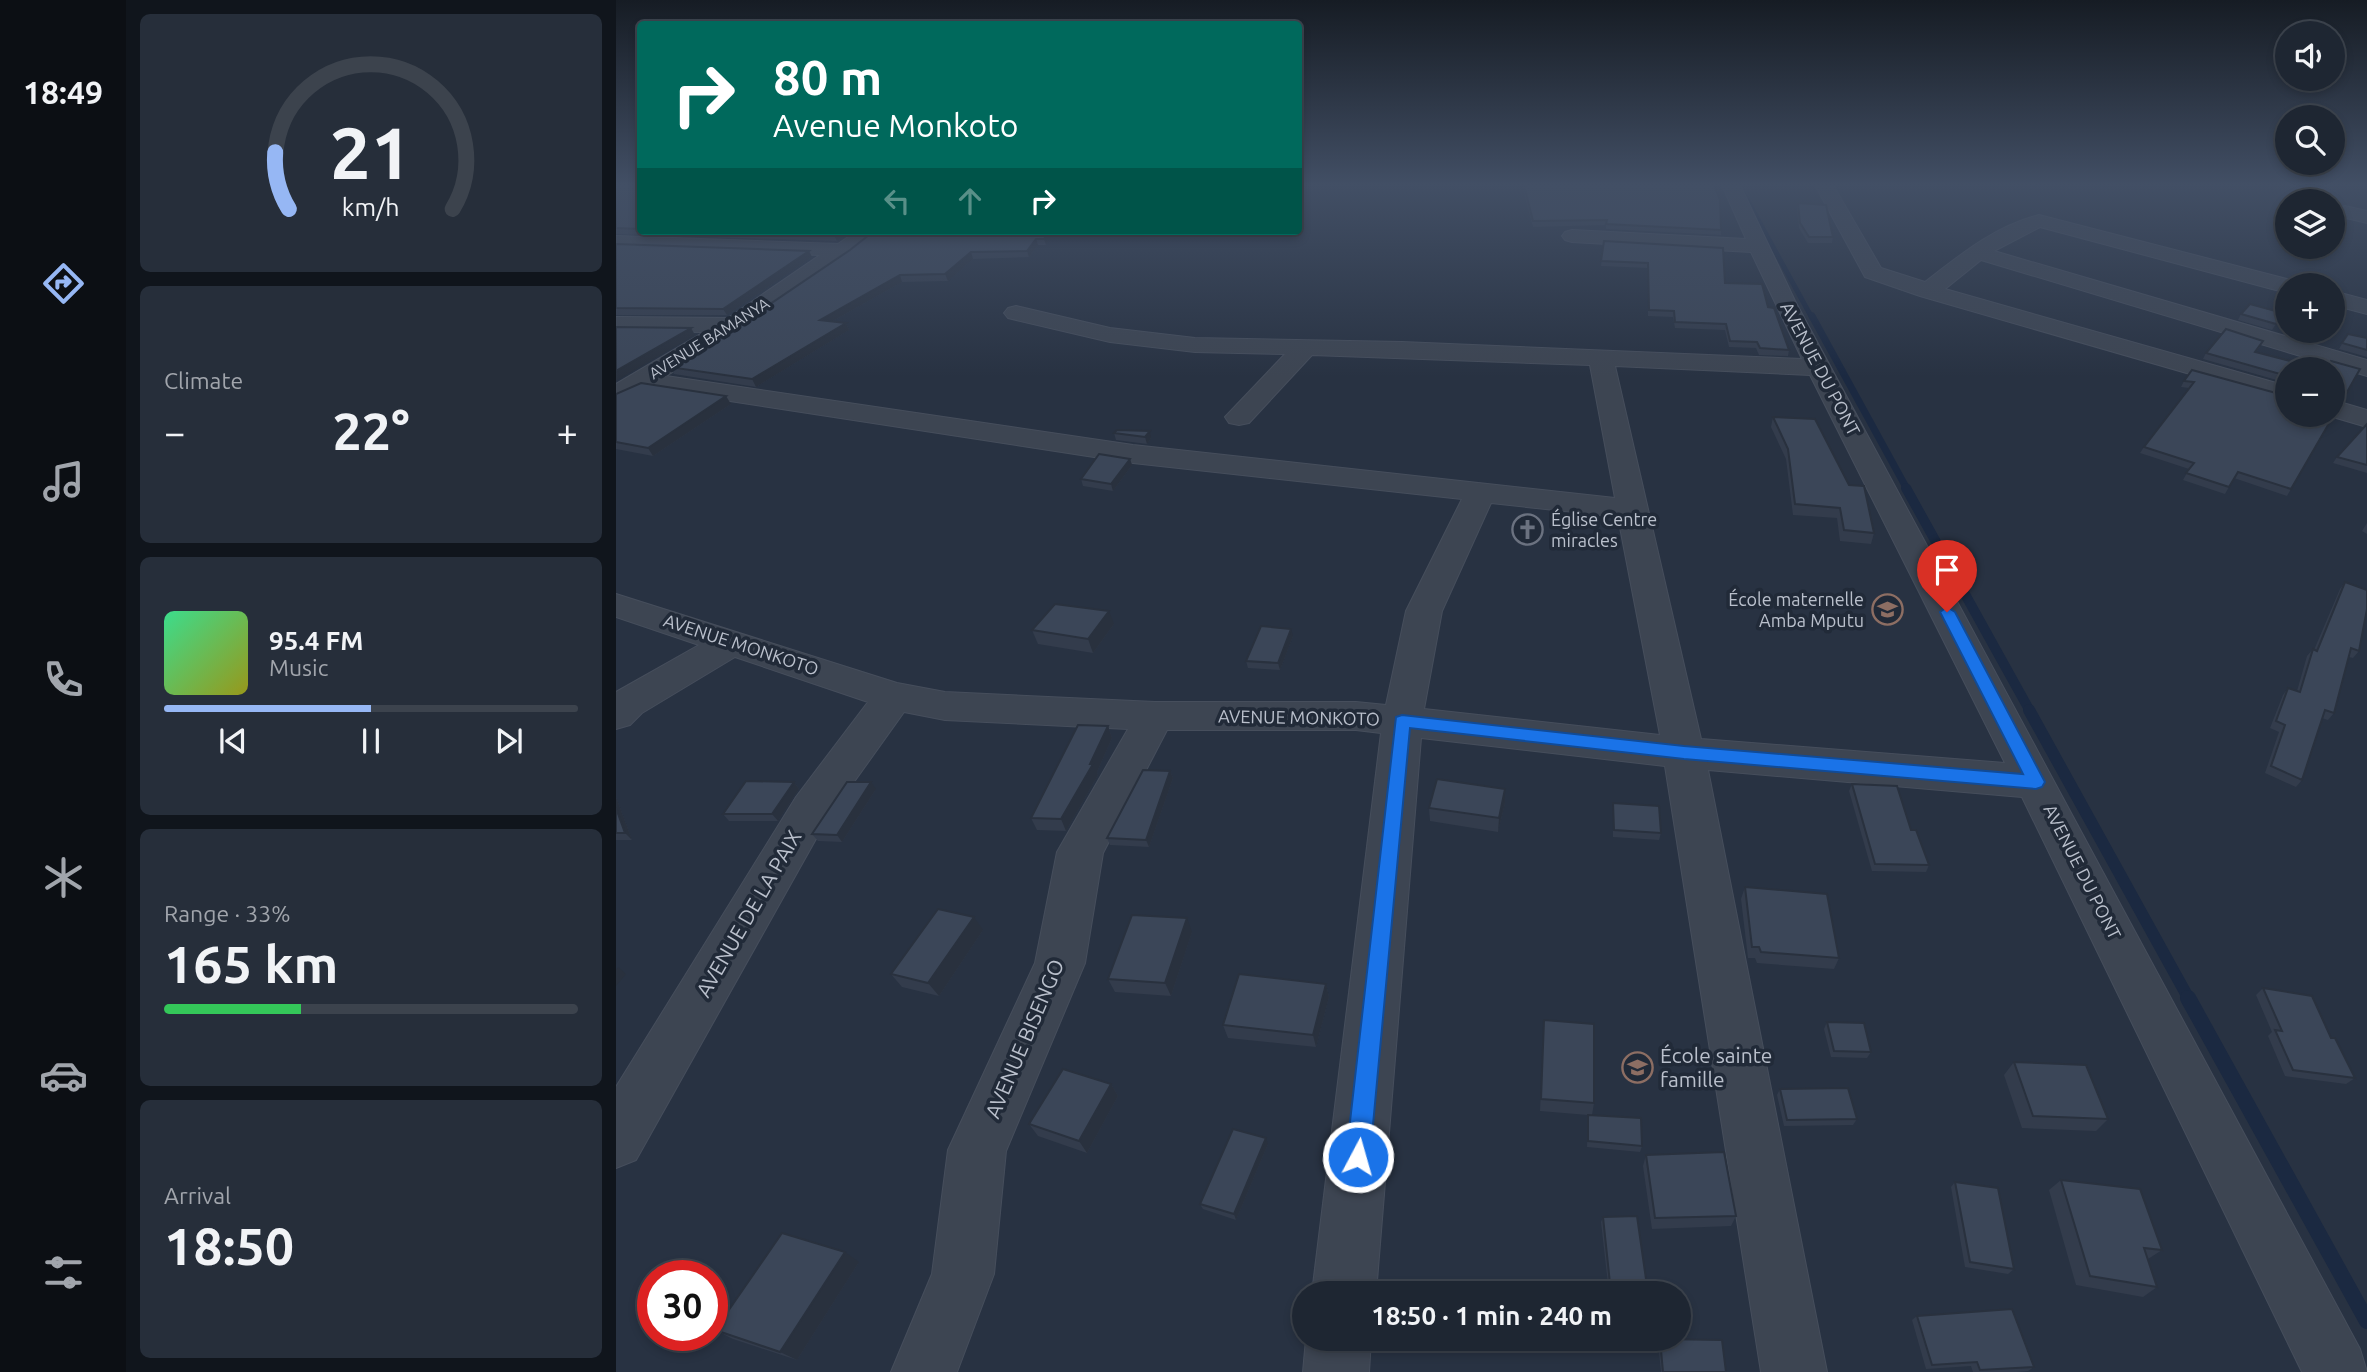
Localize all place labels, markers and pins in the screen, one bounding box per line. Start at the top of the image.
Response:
place label: Église Centre miracles [1551,508,1657,550]
church icon: Église Centre miracles [1511,513,1545,547]
pin [1917,540,1977,612]
place label: École maternelle Amba Mputu [1728,588,1864,630]
school or university icon: École maternelle Amba Mputu [1870,593,1904,627]
place label: École sainte famille [1660,1043,1772,1091]
school or university icon: École sainte famille [1620,1051,1654,1085]

